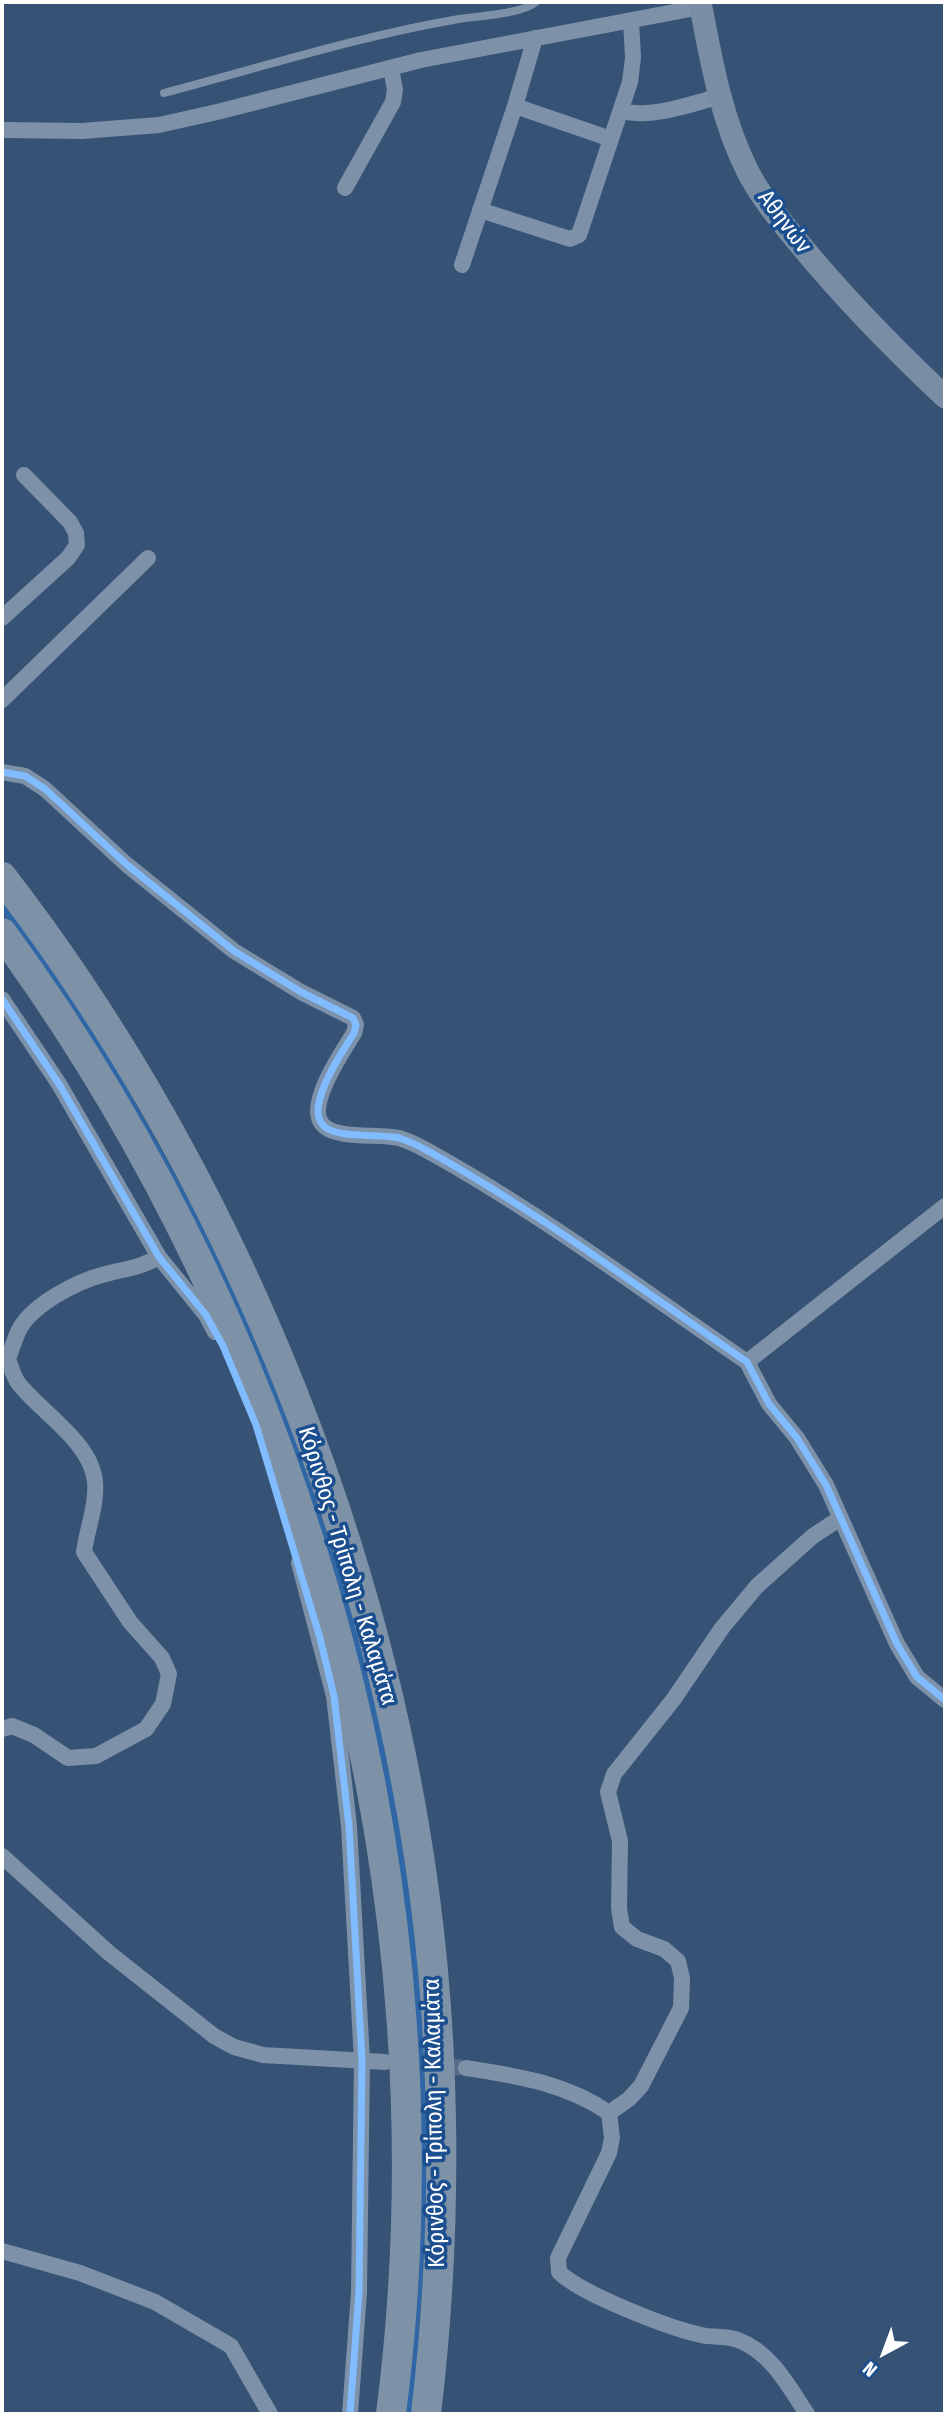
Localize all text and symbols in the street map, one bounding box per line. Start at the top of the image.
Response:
street label: Αθηνών [751,185,817,259]
street label: Κόρινθος - Τρίπολη - Καλαμάτα [291,1423,403,1709]
street label: Κόρινθος - Τρίπολη - Καλαμάτα [419,1978,451,2268]
north arrow [849,2318,919,2388]
text: N [858,2357,882,2382]

